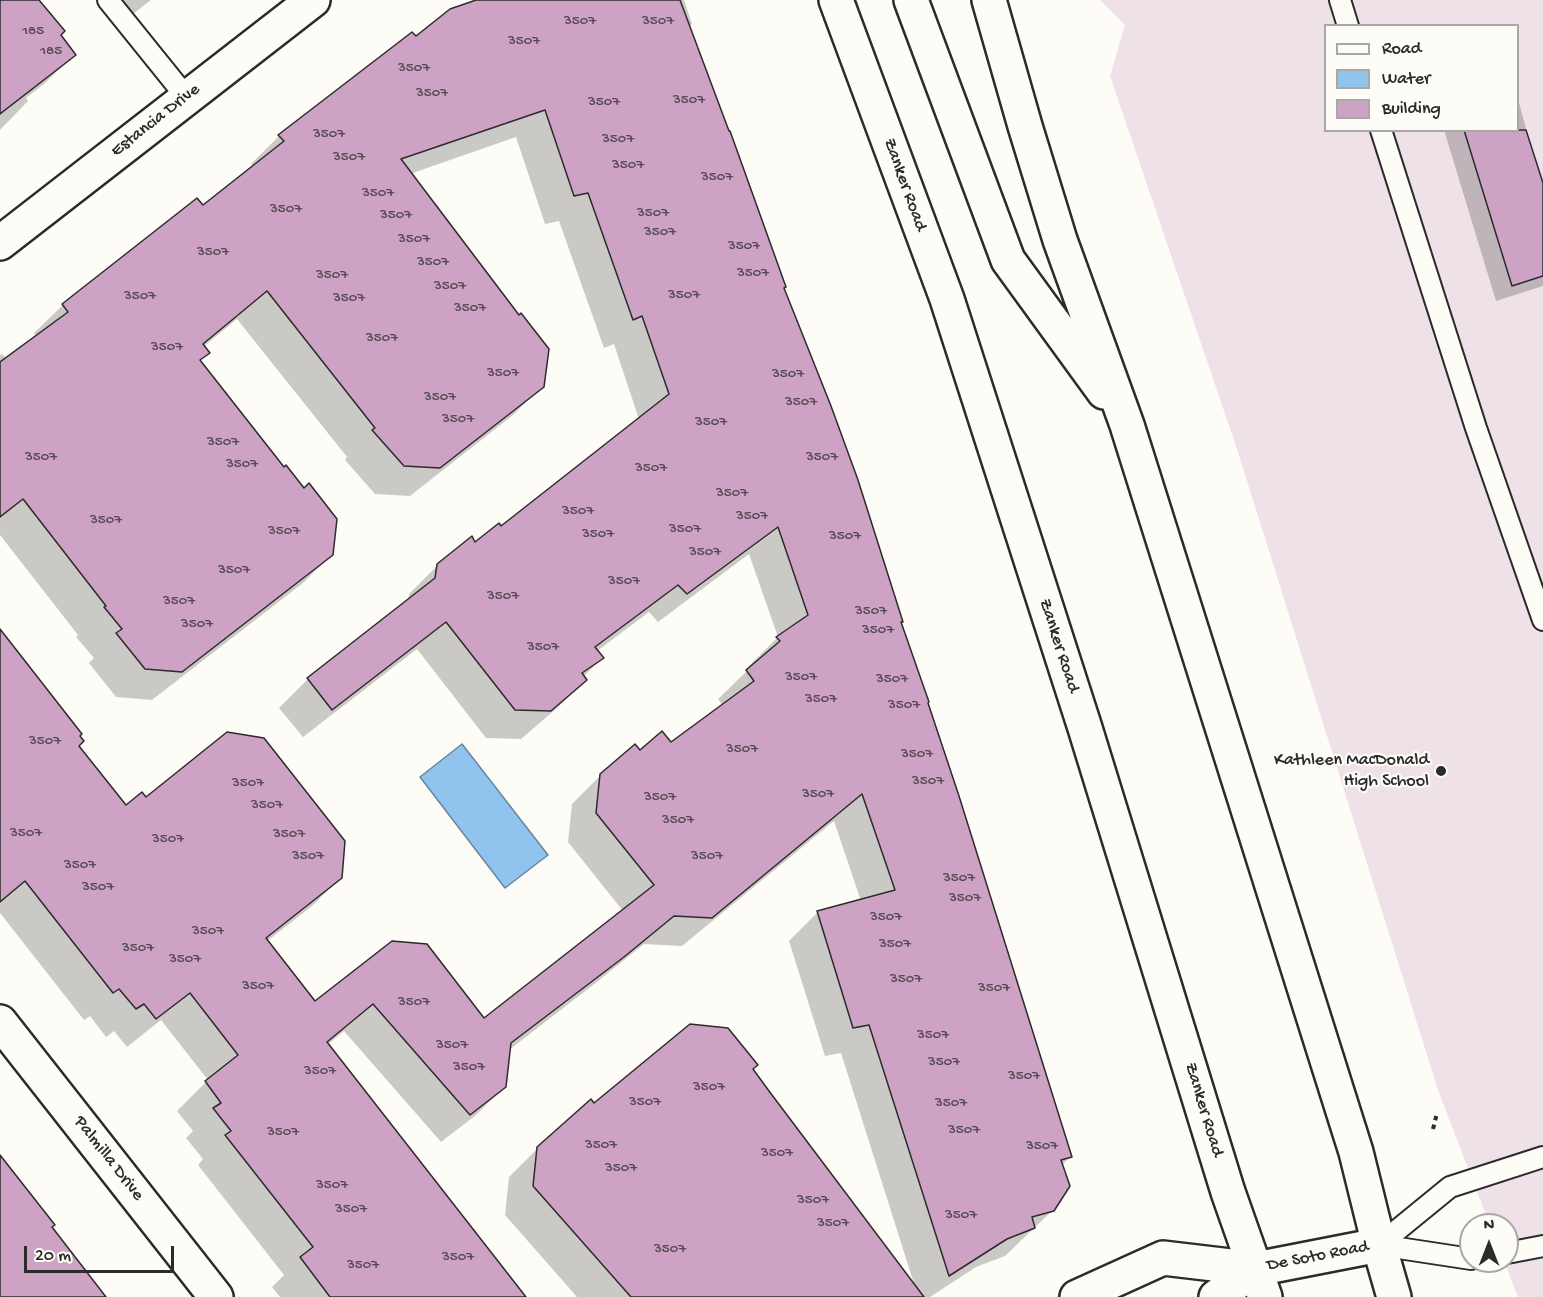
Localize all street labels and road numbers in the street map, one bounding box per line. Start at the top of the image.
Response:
street label: Estancia Drive [107,79,205,163]
street label: Zanker Road [877,136,931,234]
street label: Zanker Road [1033,596,1083,696]
street label: Zanker Road [1178,1060,1228,1160]
street label: Palmilla Drive [68,1112,148,1206]
street label: De Soto Road [1265,1237,1371,1277]

